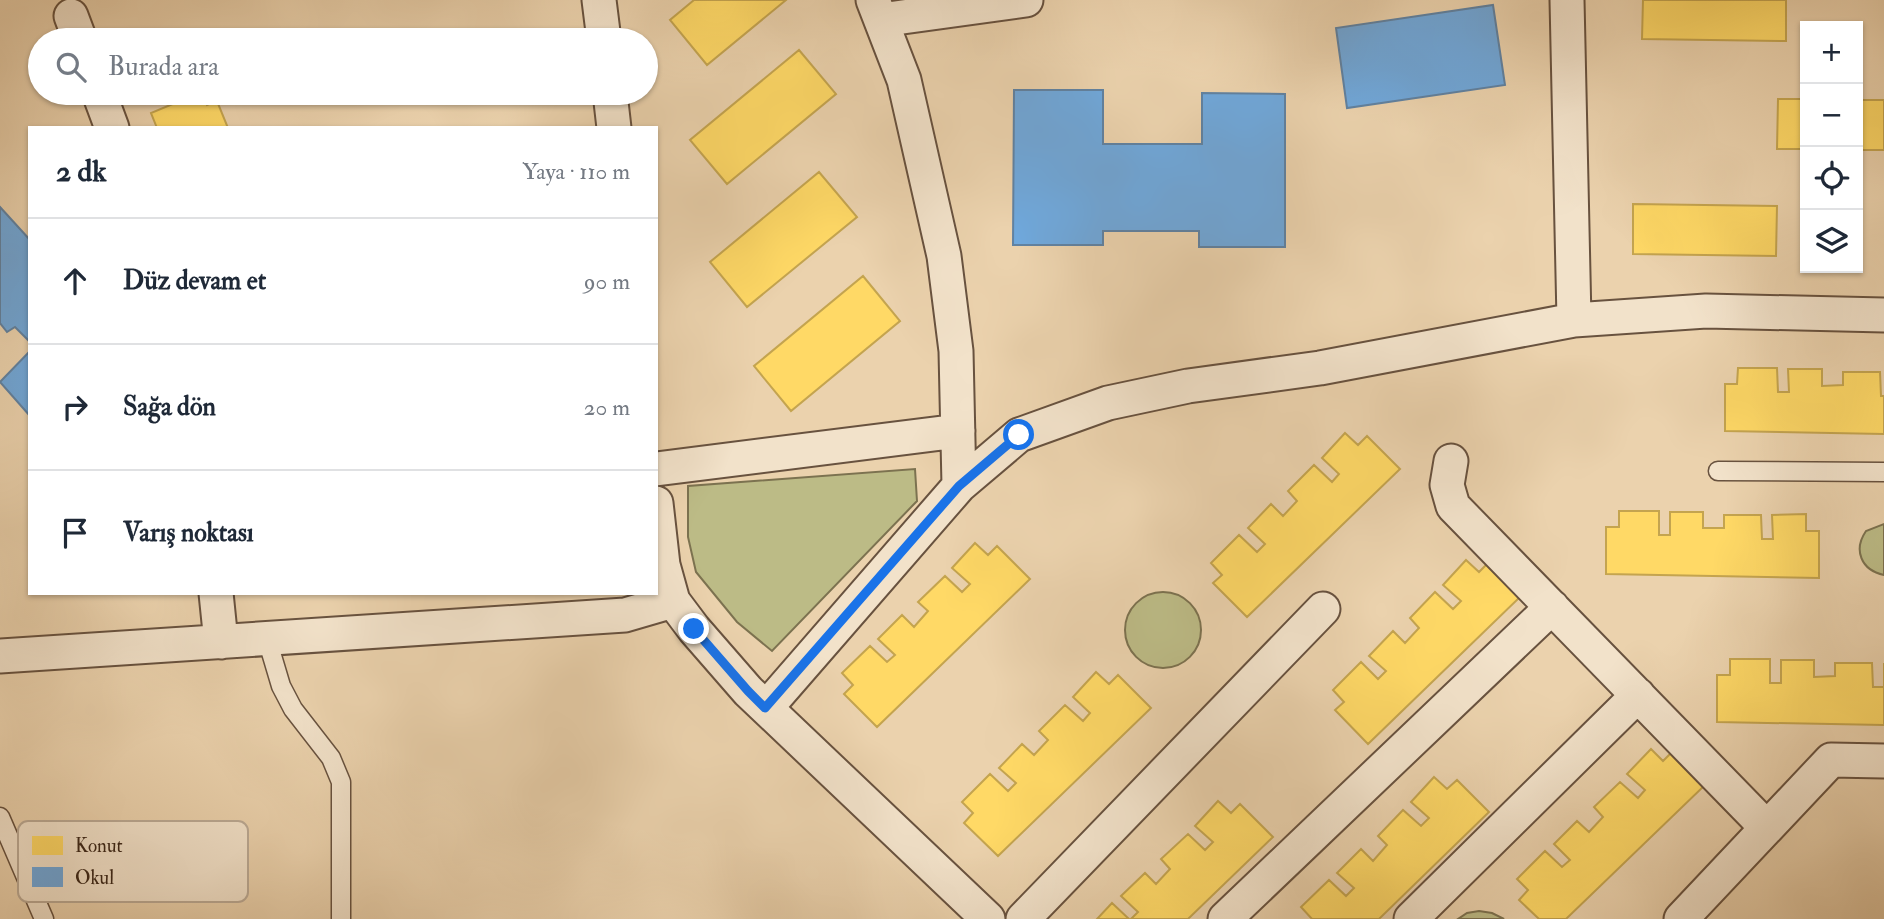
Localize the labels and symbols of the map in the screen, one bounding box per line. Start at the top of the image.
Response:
route start [1003,419,1034,450]
route end [678,613,709,644]
legend [18,821,248,902]
text: Konut [75,834,123,858]
text: Okul [75,866,114,890]

